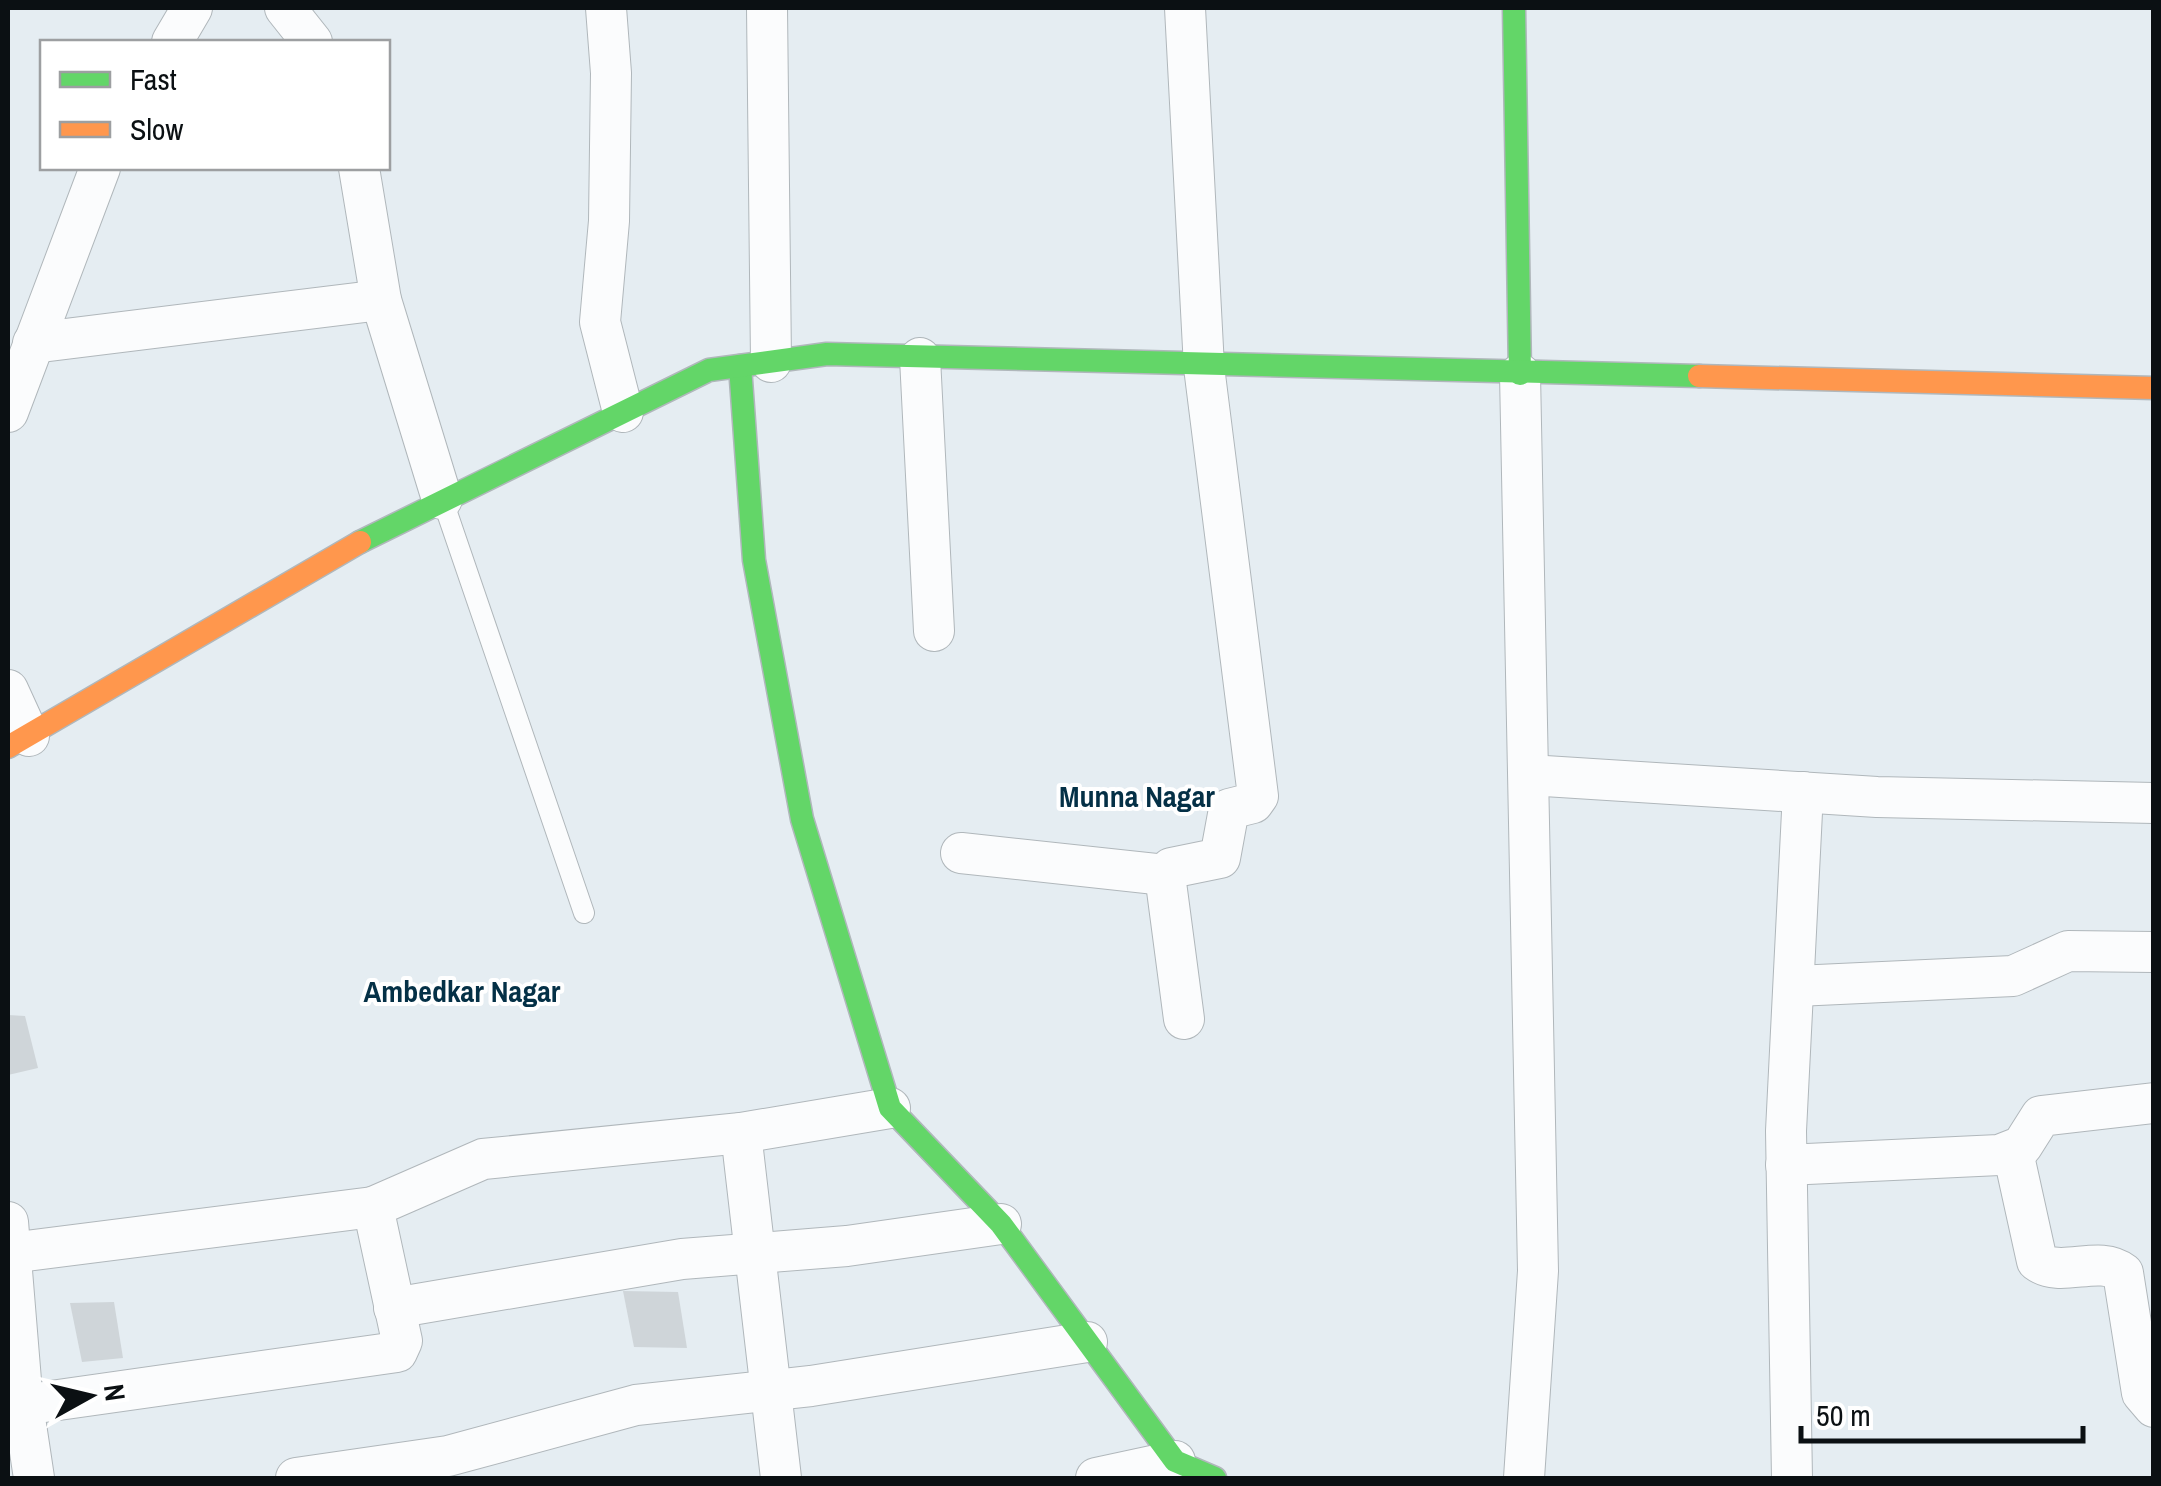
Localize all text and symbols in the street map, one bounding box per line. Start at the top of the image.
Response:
legend [40,40,390,170]
text: Fast [130,59,177,99]
text: Slow [130,109,184,149]
district label: Munna Nagar [1059,776,1215,816]
district label: Ambedkar Nagar [364,971,561,1011]
north arrow [40,1346,140,1446]
scale bar [1801,1381,2084,1443]
text: N [95,1382,135,1403]
text: 50 m [1816,1395,1871,1435]

